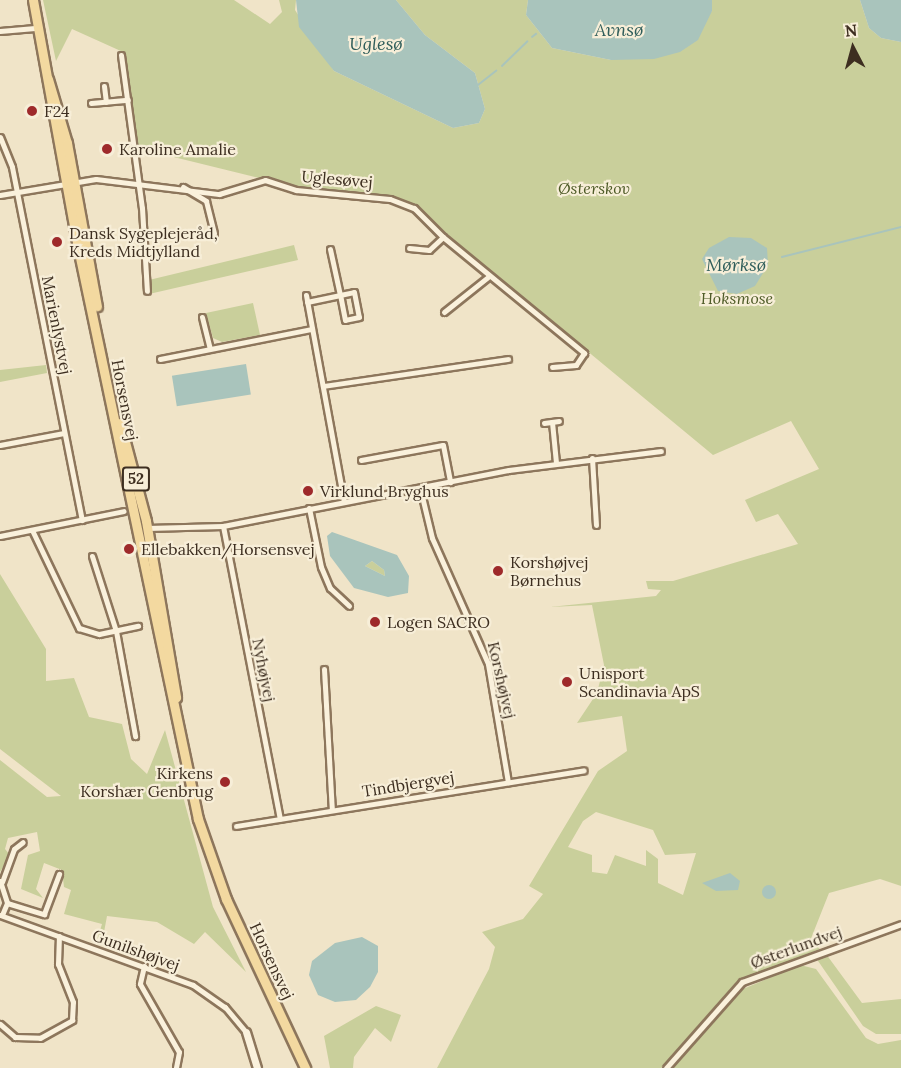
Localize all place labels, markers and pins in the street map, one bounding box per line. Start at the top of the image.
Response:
place label: F24 [44,101,70,121]
marker: F24 [25,104,39,118]
place label: Karoline Amalie [119,139,236,159]
marker: Karoline Amalie [100,142,114,156]
place label: Dansk Sygeplejeråd, Kreds Midtjylland [69,223,218,261]
marker: Dansk Sygeplejeråd, Kreds Midtjylland [50,235,64,249]
place label: Virklund Bryghus [320,481,449,501]
marker: Virklund Bryghus [301,484,315,498]
place label: Ellebakken/Horsensvej [141,539,315,559]
marker: Ellebakken/Horsensvej [122,542,136,556]
place label: Korshøjvej Børnehus [510,552,588,590]
marker: Korshøjvej Børnehus [491,564,505,578]
place label: Logen SACRO [387,612,490,632]
marker: Logen SACRO [368,615,382,629]
place label: Unisport Scandinavia ApS [579,663,700,701]
marker: Unisport Scandinavia ApS [560,675,574,689]
place label: Kirkens Korshær Genbrug [80,763,213,801]
marker: Kirkens Korshær Genbrug [218,775,232,789]

